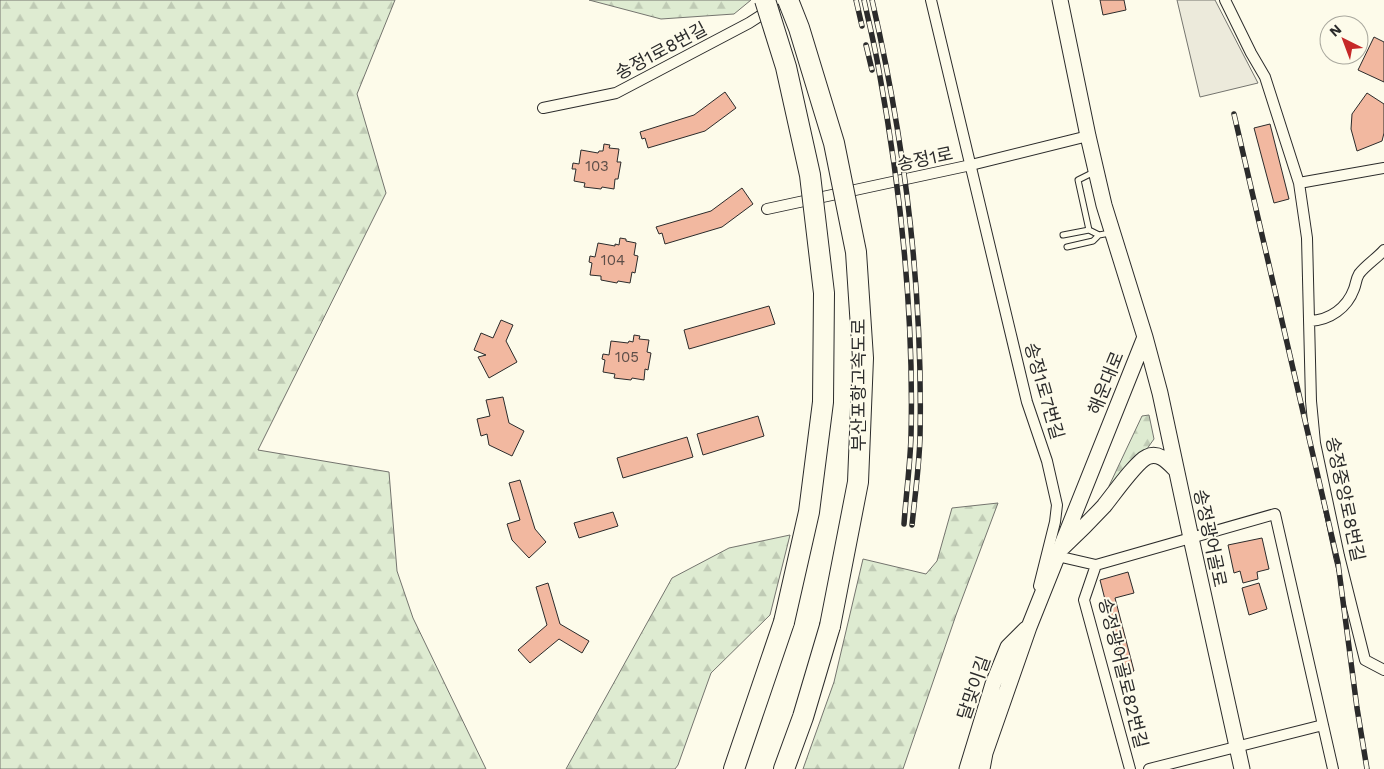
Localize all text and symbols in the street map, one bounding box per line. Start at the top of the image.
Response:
north arrow [1319,15,1369,65]
street label: 송정1로8번길 [611,18,710,84]
text: N [1326,21,1345,40]
street label: 송정1로 [895,142,955,175]
house number: 103 [585,157,609,175]
house number: 104 [601,251,625,269]
street label: 부산포항고속도로 [848,319,869,451]
street label: 송정1로7번길 [1021,340,1068,442]
house number: 105 [615,348,639,366]
street label: 해운대로 [1083,348,1128,417]
street label: 송정중앙로8번길 [1322,435,1369,563]
street label: 송정광어골로 [1190,487,1231,589]
street label: 송정광어골로82번길 [1095,596,1152,750]
street label: 달맞이길 [953,653,994,723]

